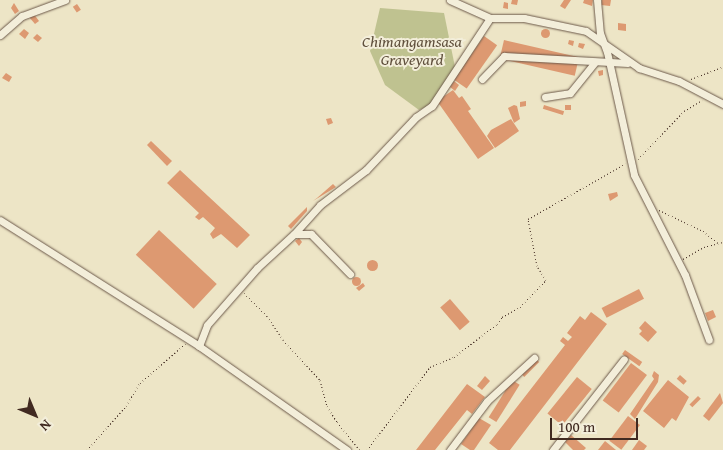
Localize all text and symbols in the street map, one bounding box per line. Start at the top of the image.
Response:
park label: Chimangamsasa Graveyard [362,31,462,69]
north arrow [10,390,60,440]
scale bar [553,408,640,440]
text: N [35,415,56,436]
text: 100 m [558,416,595,437]

